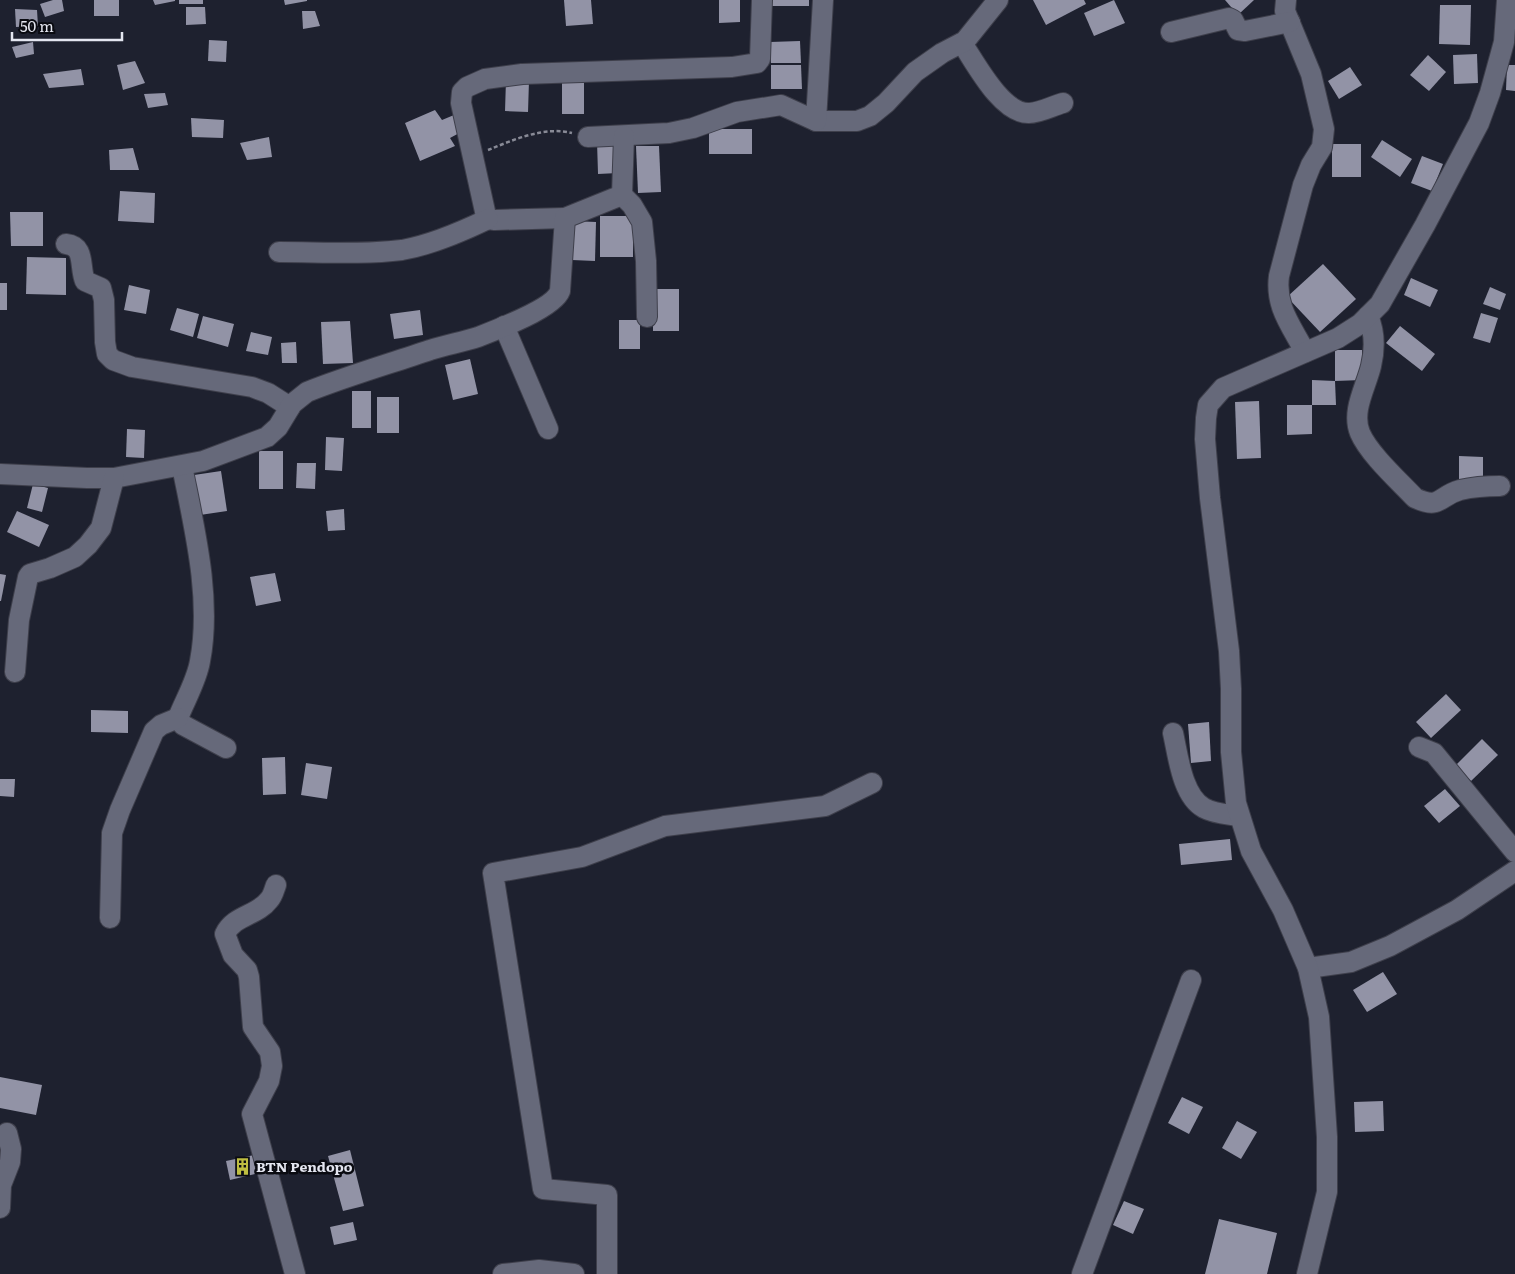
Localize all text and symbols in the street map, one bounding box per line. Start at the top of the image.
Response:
scale bar [12,10,122,42]
text: 50 m [20,14,54,37]
place label: BTN Pendopo [256,1156,353,1176]
building icon: BTN Pendopo [232,1157,252,1177]

